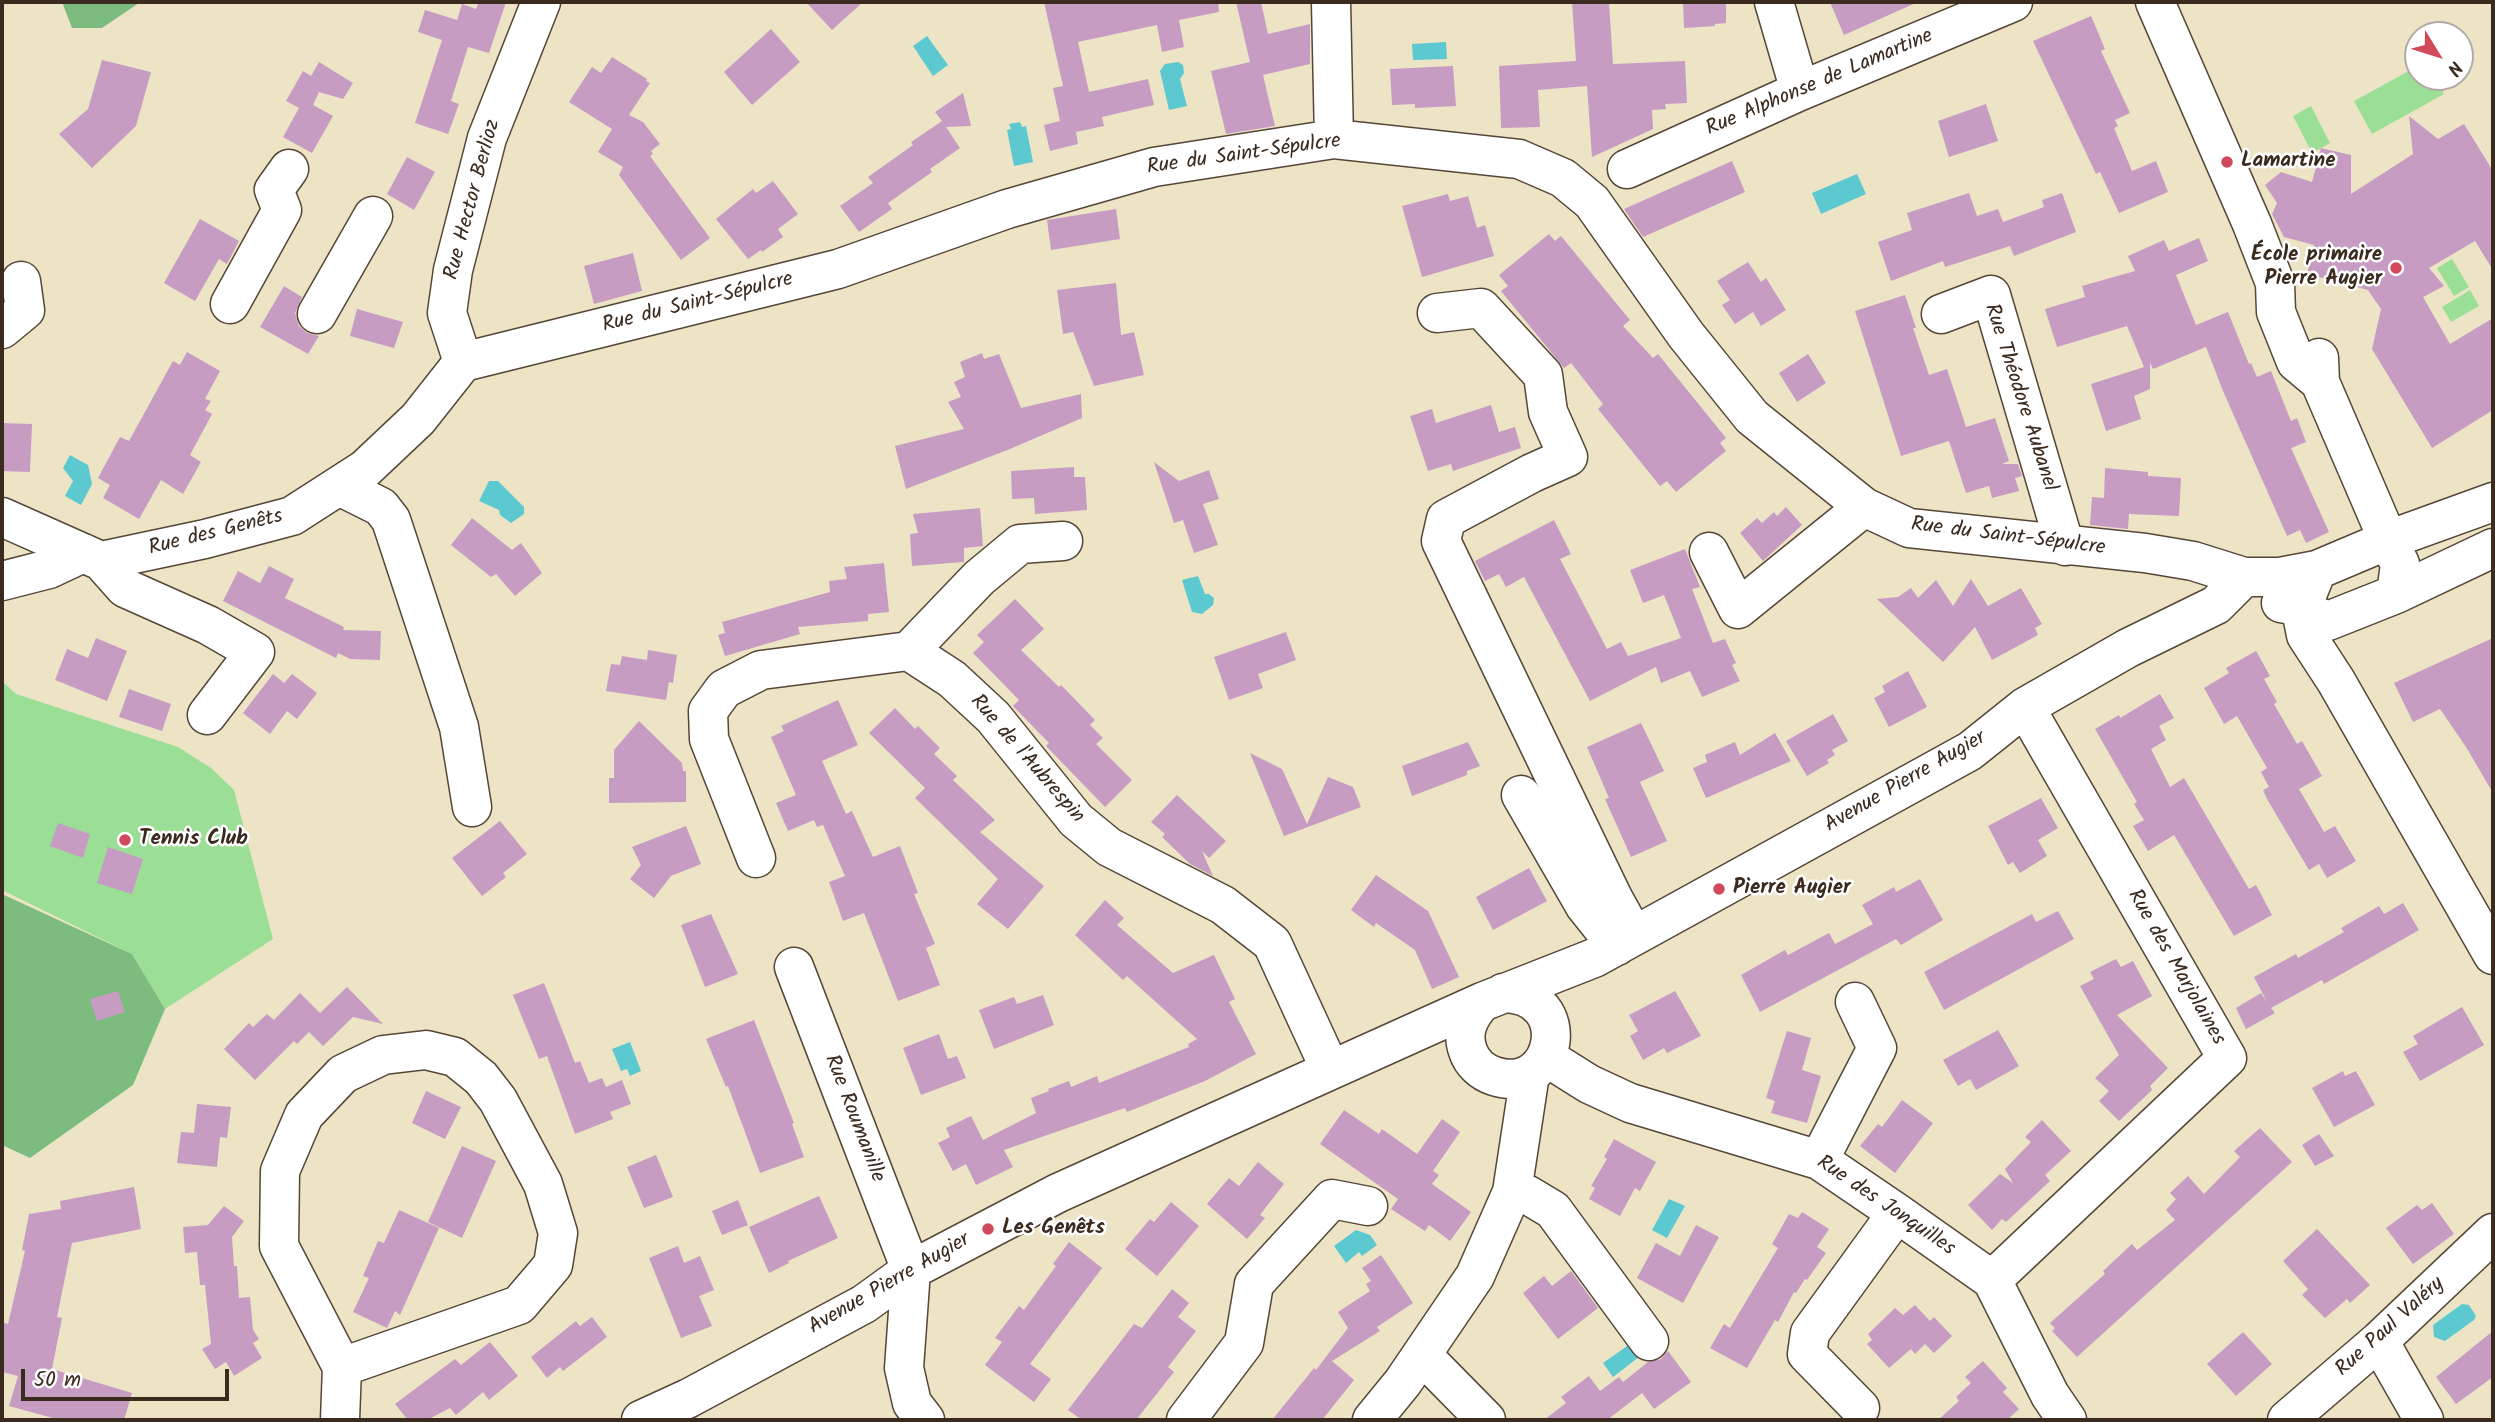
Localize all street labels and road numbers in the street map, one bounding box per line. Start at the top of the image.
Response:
street label: Rue Alphonse de Lamartine [1703,25,1937,143]
street label: Rue Hector Berlioz [441,117,507,283]
street label: Rue du Saint-Sépulcre [1145,130,1343,182]
street label: Rue du Saint-Sépulcre [600,268,796,340]
street label: Rue Théodore Aubanel [1977,301,2061,495]
street label: Rue des Genêts [146,505,286,563]
street label: Rue du Saint-Sépulcre [1909,514,2107,562]
street label: Rue de l'Aubrespin [963,691,1089,829]
street label: Avenue Pierre Augier [1821,727,1991,839]
street label: Rue des Marjolaines [2120,886,2230,1050]
street label: Rue Roumanille [817,1052,889,1186]
street label: Rue des Jonquilles [1811,1151,1959,1263]
street label: Avenue Pierre Augier [805,1229,975,1341]
street label: Rue Paul Valéry [2332,1273,2450,1383]

